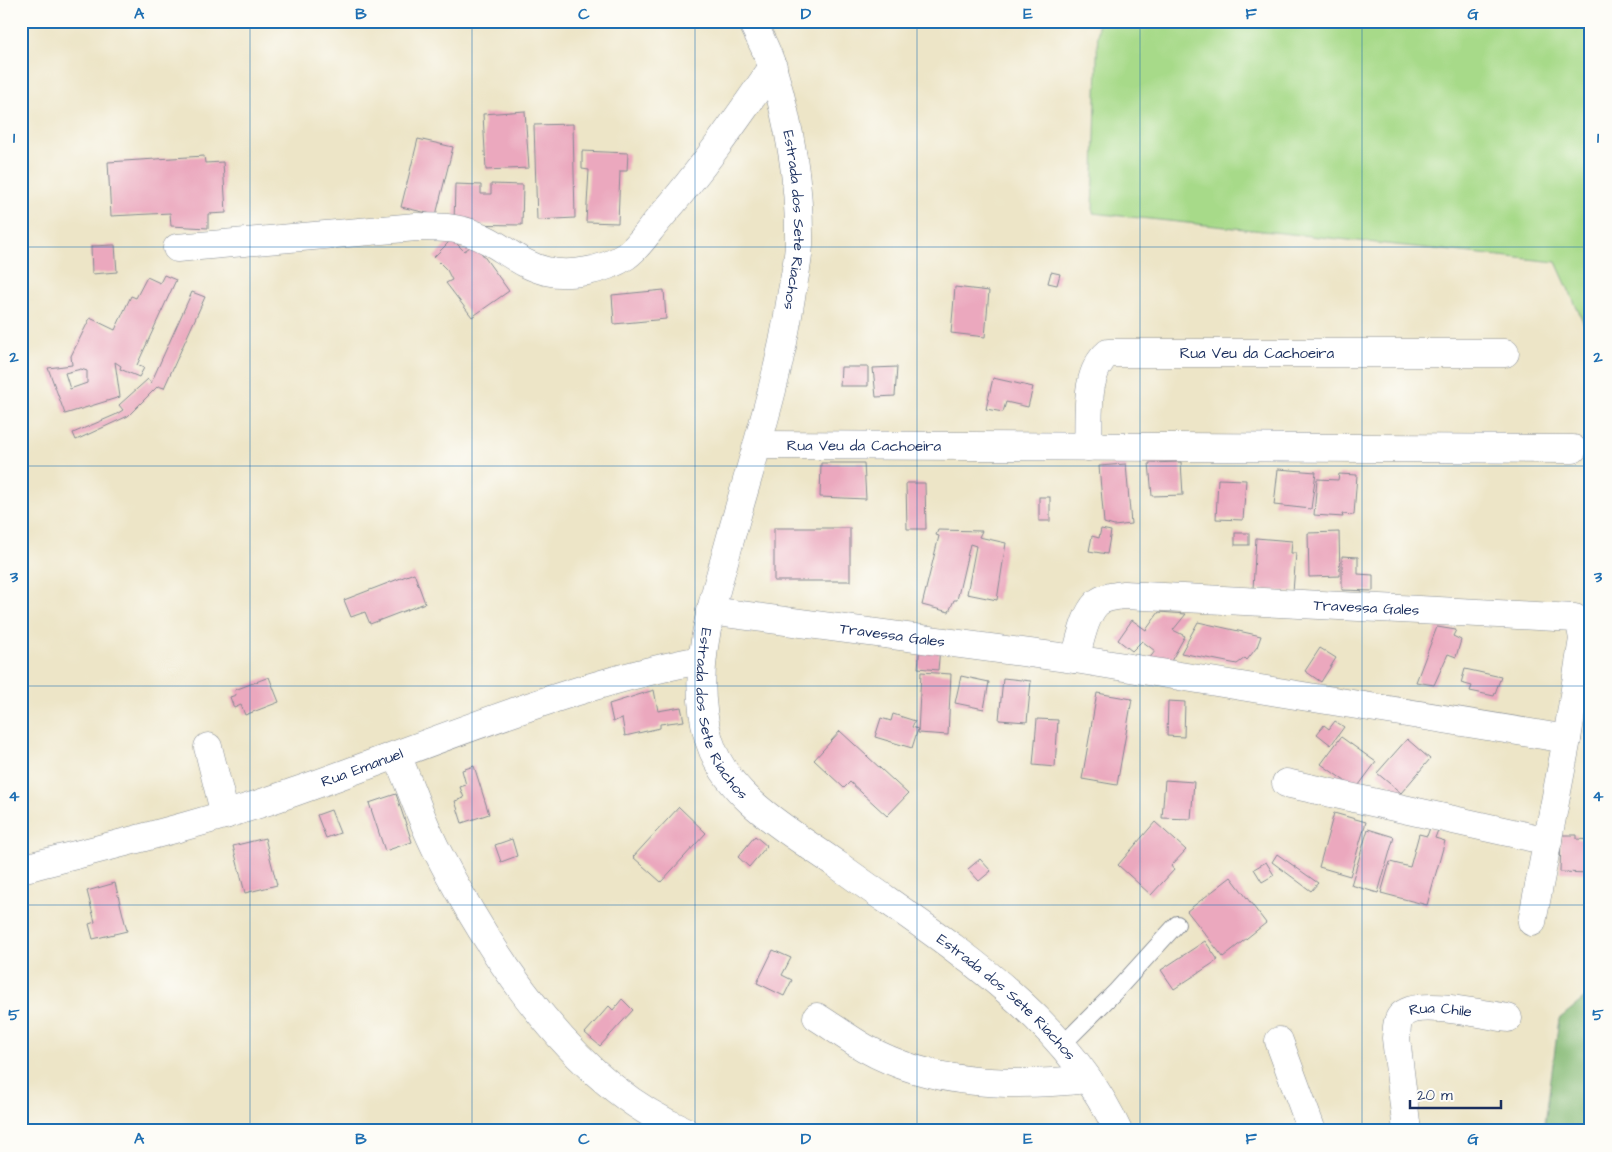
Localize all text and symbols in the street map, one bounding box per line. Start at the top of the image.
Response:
text: A [134,3,145,25]
text: B [355,3,367,25]
text: C [578,3,590,25]
text: D [801,3,812,25]
text: E [1023,3,1033,25]
text: F [1245,3,1257,25]
text: G [1467,3,1479,25]
text: 1 [13,127,16,149]
text: 1 [1597,127,1600,149]
street label: Estrada dos Sete Riachos [777,128,809,312]
street label: Rua Veu da Cachoeira [1180,343,1335,364]
text: 2 [8,346,19,368]
text: 2 [1592,346,1603,368]
street label: Rua Veu da Cachoeira [787,435,942,457]
text: 3 [9,566,19,588]
text: 3 [1593,566,1603,588]
street label: Travessa Gales [1313,595,1420,621]
street label: Travessa Gales [838,618,947,653]
street label: Estrada dos Sete Riachos [690,626,753,805]
street label: Rua Emanuel [318,743,406,793]
text: 4 [9,785,20,807]
text: 4 [1593,785,1604,807]
street label: Estrada dos Sete Riachos [932,929,1081,1065]
street label: Rua Chile [1407,998,1473,1023]
text: 5 [8,1004,20,1026]
text: 5 [1592,1004,1604,1026]
scale bar [1410,1077,1501,1109]
text: 20 m [1417,1085,1453,1106]
text: A [134,1128,145,1150]
text: B [355,1128,367,1150]
text: C [578,1128,590,1150]
text: D [801,1128,812,1150]
text: E [1023,1128,1033,1150]
text: F [1245,1128,1257,1150]
text: G [1467,1128,1479,1150]

